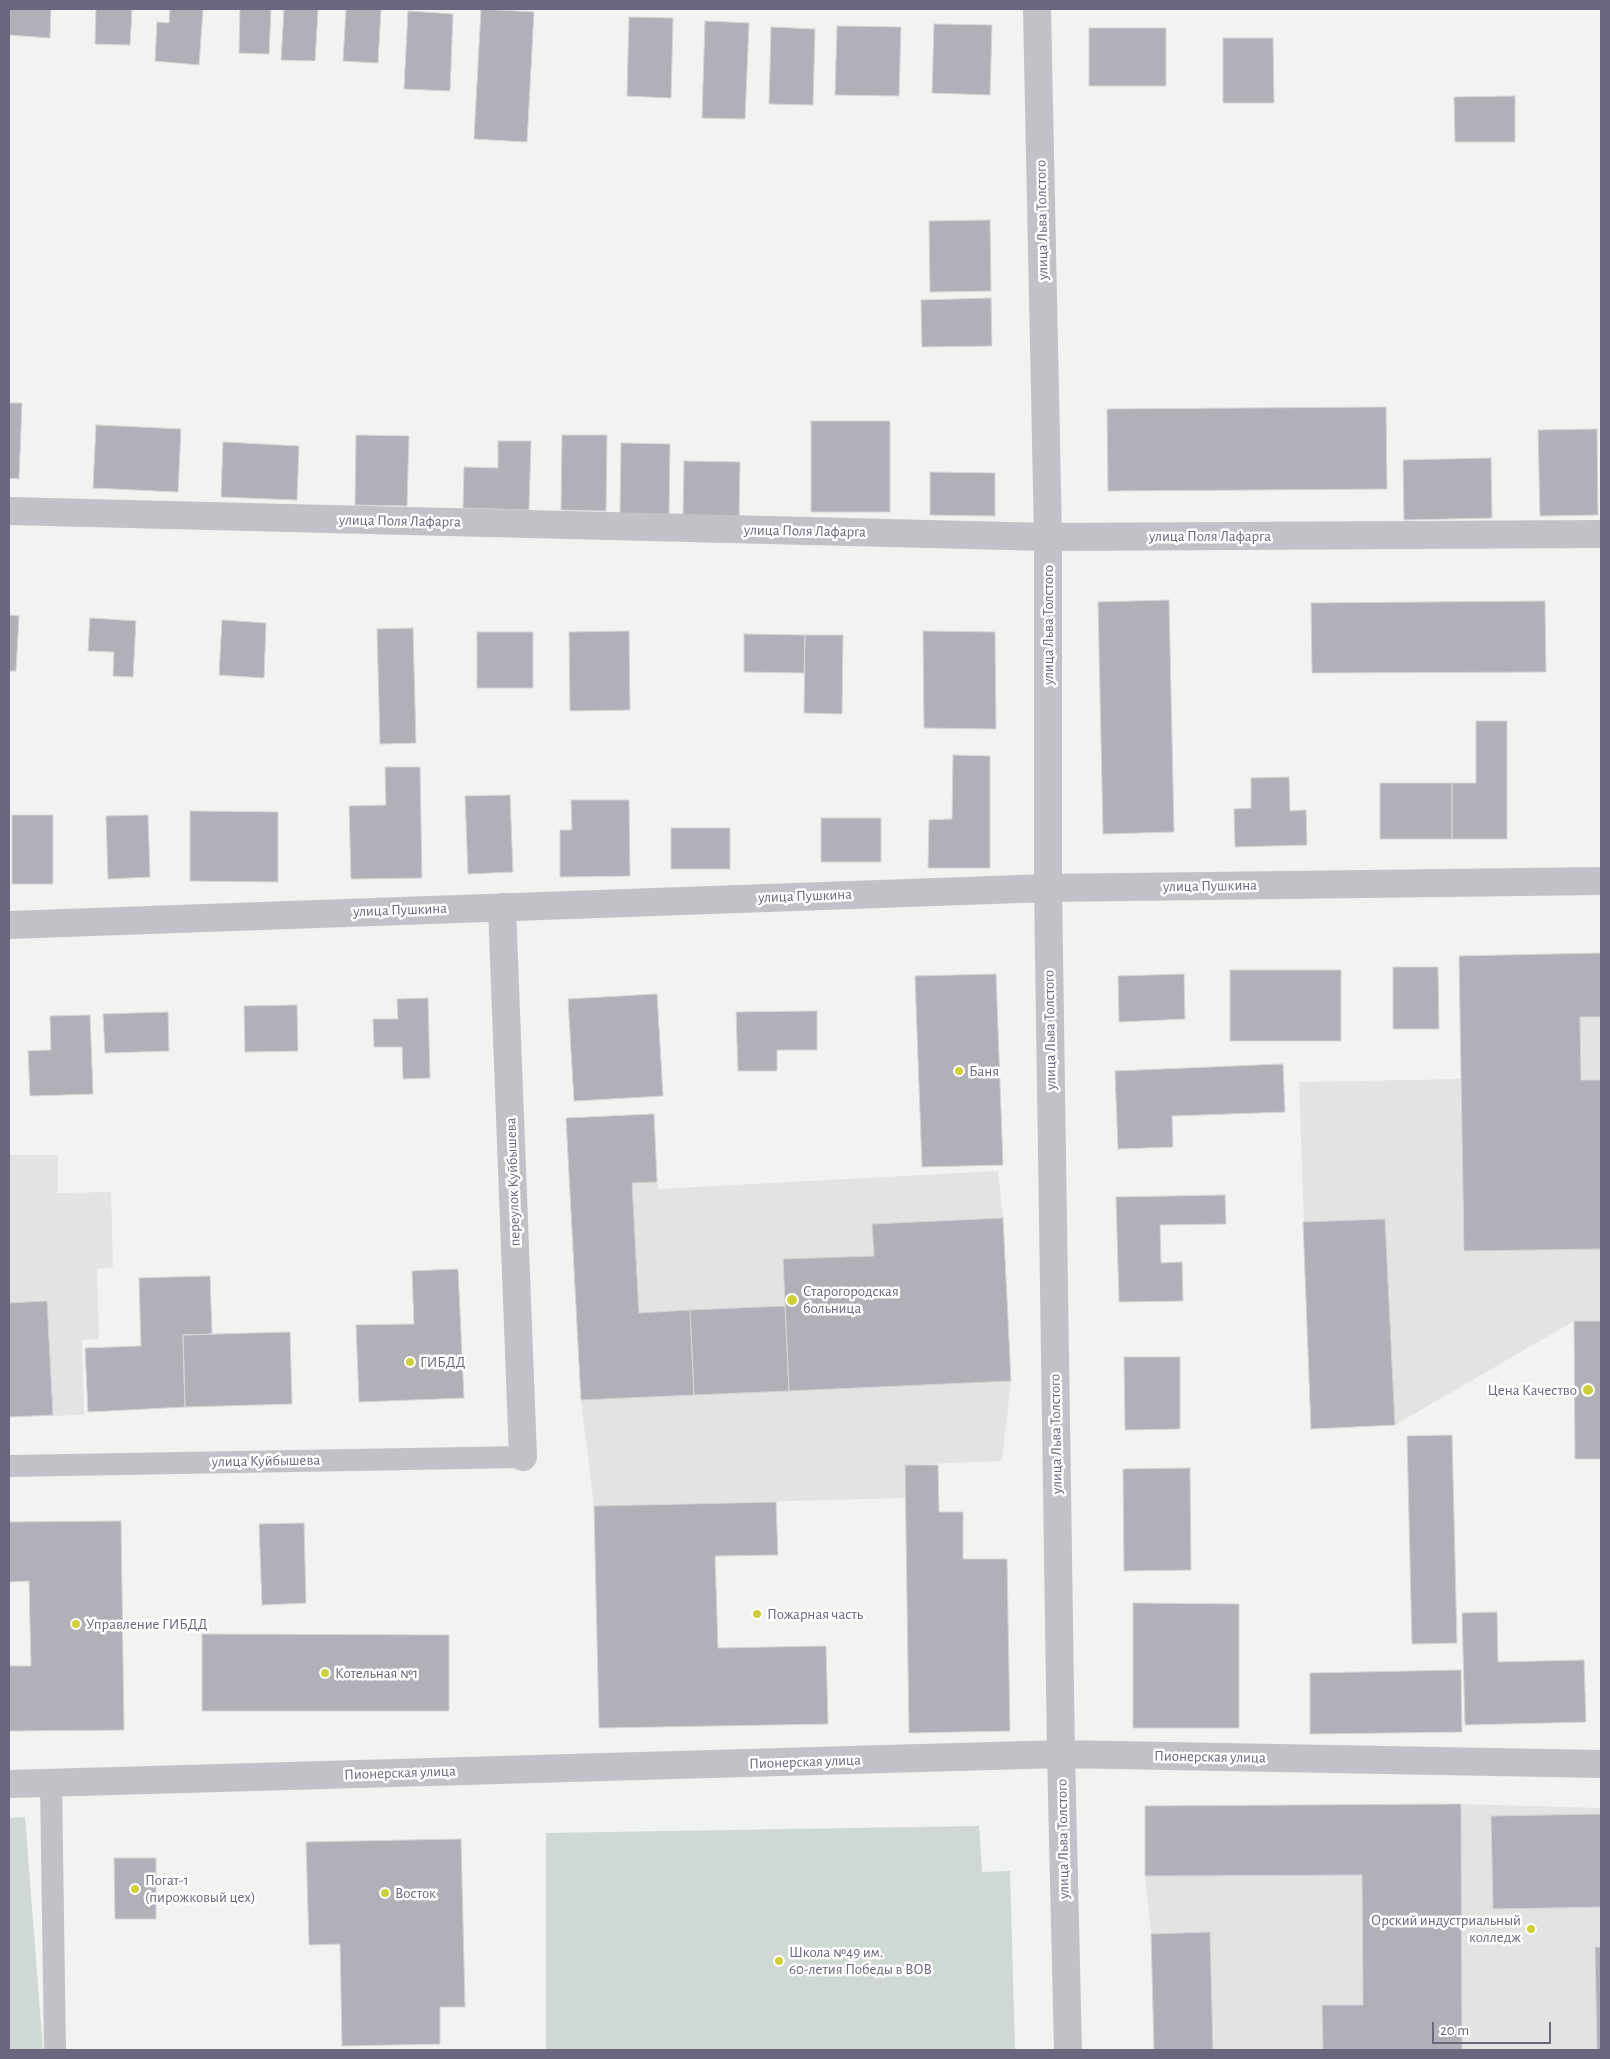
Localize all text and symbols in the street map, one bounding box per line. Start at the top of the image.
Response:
street label: улица Льва Толстого [1032,160,1052,280]
street label: улица Поля Лафарга [339,511,461,531]
street label: улица Поля Лафарга [744,521,866,541]
street label: улица Поля Лафарга [1149,527,1271,545]
street label: улица Льва Толстого [1039,565,1057,685]
street label: улица Пушкина [1163,876,1257,896]
street label: улица Пушкина [758,885,852,907]
street label: улица Пушкина [353,899,447,921]
street label: улица Льва Толстого [1040,970,1060,1090]
place label: Баня [969,1062,999,1080]
marker: Баня [953,1065,965,1077]
street label: переулок Куйбышева [502,1117,524,1247]
place label: Старогородская больница [803,1282,899,1317]
marker: Старогородская больница [785,1293,799,1307]
place label: ГИБДД [420,1353,466,1371]
marker: ГИБДД [404,1356,416,1368]
street label: улица Льва Толстого [1046,1374,1066,1494]
place label: Цена Качество [1487,1381,1577,1399]
marker: Цена Качество [1581,1383,1595,1397]
street label: улица Куйбышева [212,1451,320,1471]
place label: Пожарная часть [767,1605,863,1623]
marker: Пожарная часть [751,1608,763,1620]
place label: Управление ГИБДД [86,1615,208,1633]
marker: Управление ГИБДД [70,1618,82,1630]
place label: Котельная №1 [335,1664,418,1682]
marker: Котельная №1 [319,1667,331,1679]
street label: Пионерская улица [1154,1747,1266,1767]
street label: Пионерская улица [749,1751,861,1773]
street label: Пионерская улица [344,1762,456,1784]
street label: улица Льва Толстого [1053,1779,1073,1899]
place label: Погат-1 (пирожковый цех) [145,1871,256,1906]
marker: Погат-1 (пирожковый цех) [129,1883,141,1895]
place label: Восток [395,1884,436,1902]
marker: Восток [379,1887,391,1899]
place label: Орский индустриальный колледж [1371,1911,1521,1946]
marker: Орский индустриальный колледж [1525,1923,1537,1935]
place label: Школа №49 им. 60-летия Победы в ВОВ [789,1943,932,1978]
marker: Школа №49 им. 60-летия Победы в ВОВ [773,1955,785,1967]
scale bar [1435,2012,1554,2044]
text: 20 m [1440,2023,1469,2038]

